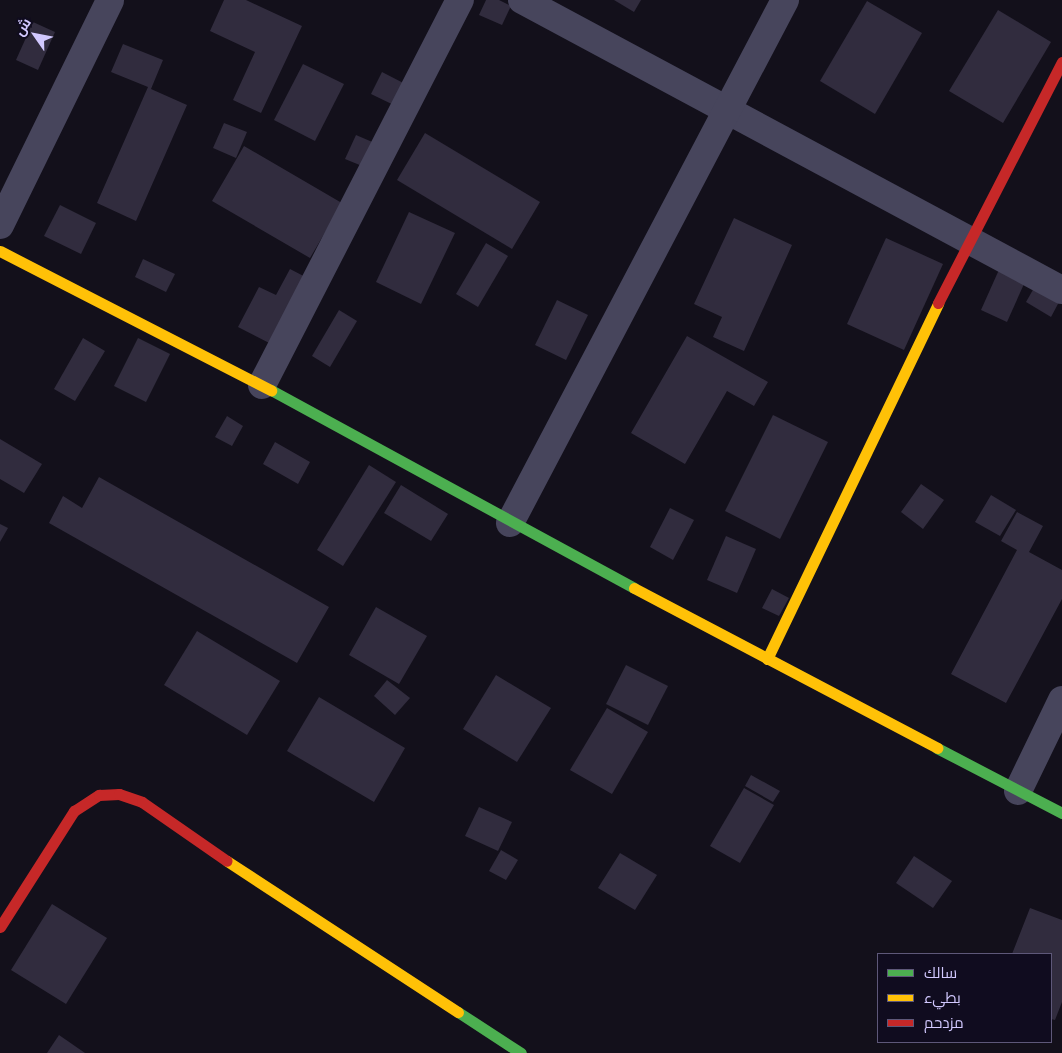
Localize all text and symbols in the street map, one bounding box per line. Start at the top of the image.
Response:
north arrow [10,10,60,60]
text: ش [10,14,34,39]
legend [877,953,1052,1043]
text: سالك [924,963,957,981]
text: بطيء [924,988,961,1006]
text: مزدحم [924,1013,964,1031]

